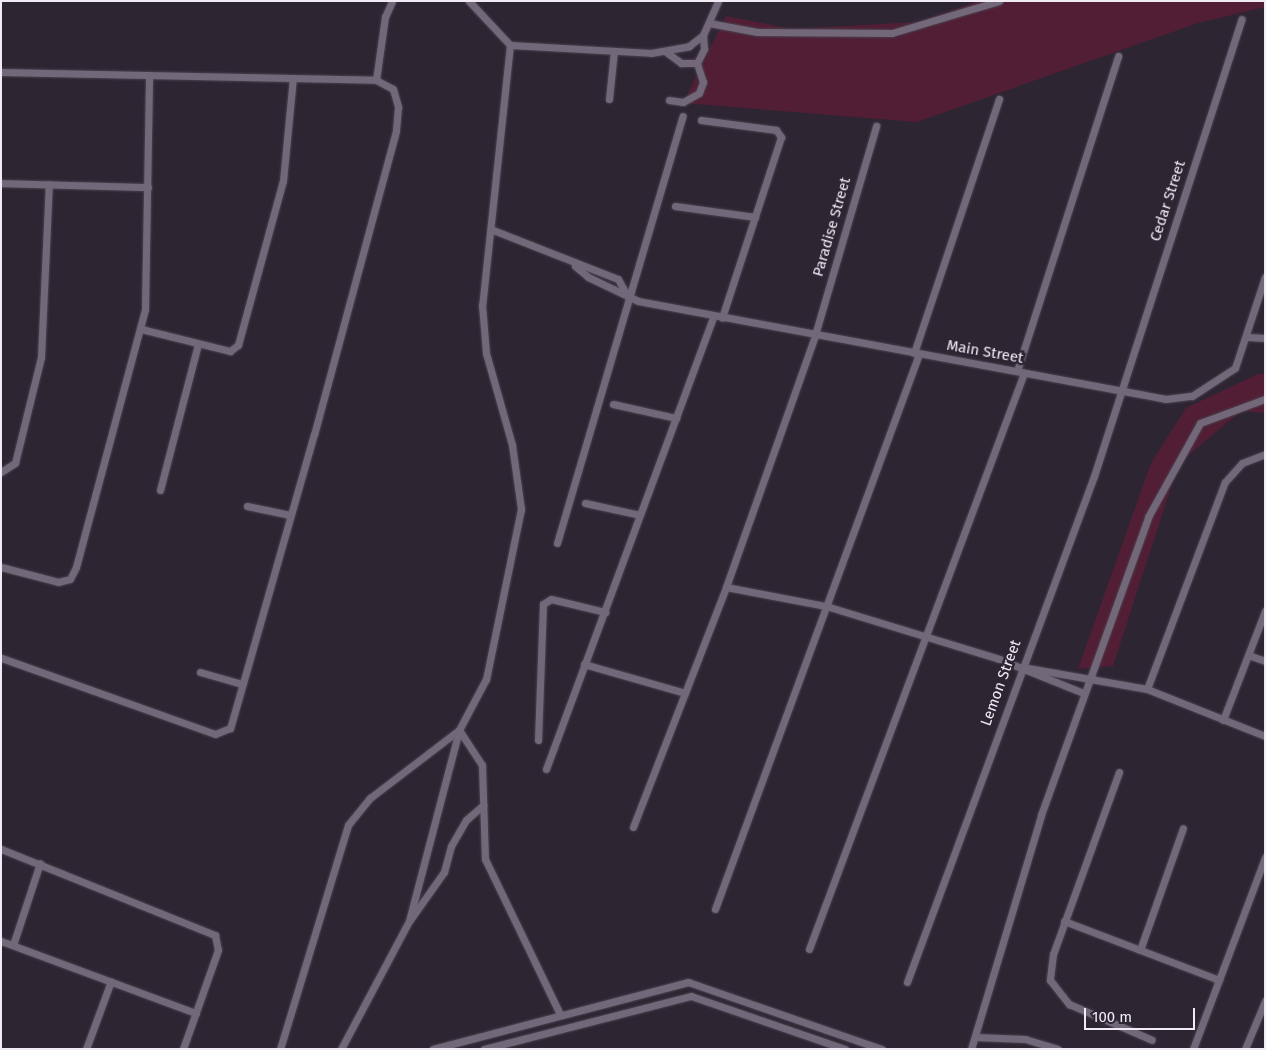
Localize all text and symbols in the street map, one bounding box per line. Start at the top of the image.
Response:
street label: Cedar Street [1146,158,1190,244]
street label: Paradise Street [809,175,855,279]
street label: Main Street [945,336,1025,368]
street label: Lemon Street [977,637,1025,729]
scale bar [1086,998,1197,1030]
text: 100 m [1092,1008,1132,1026]

